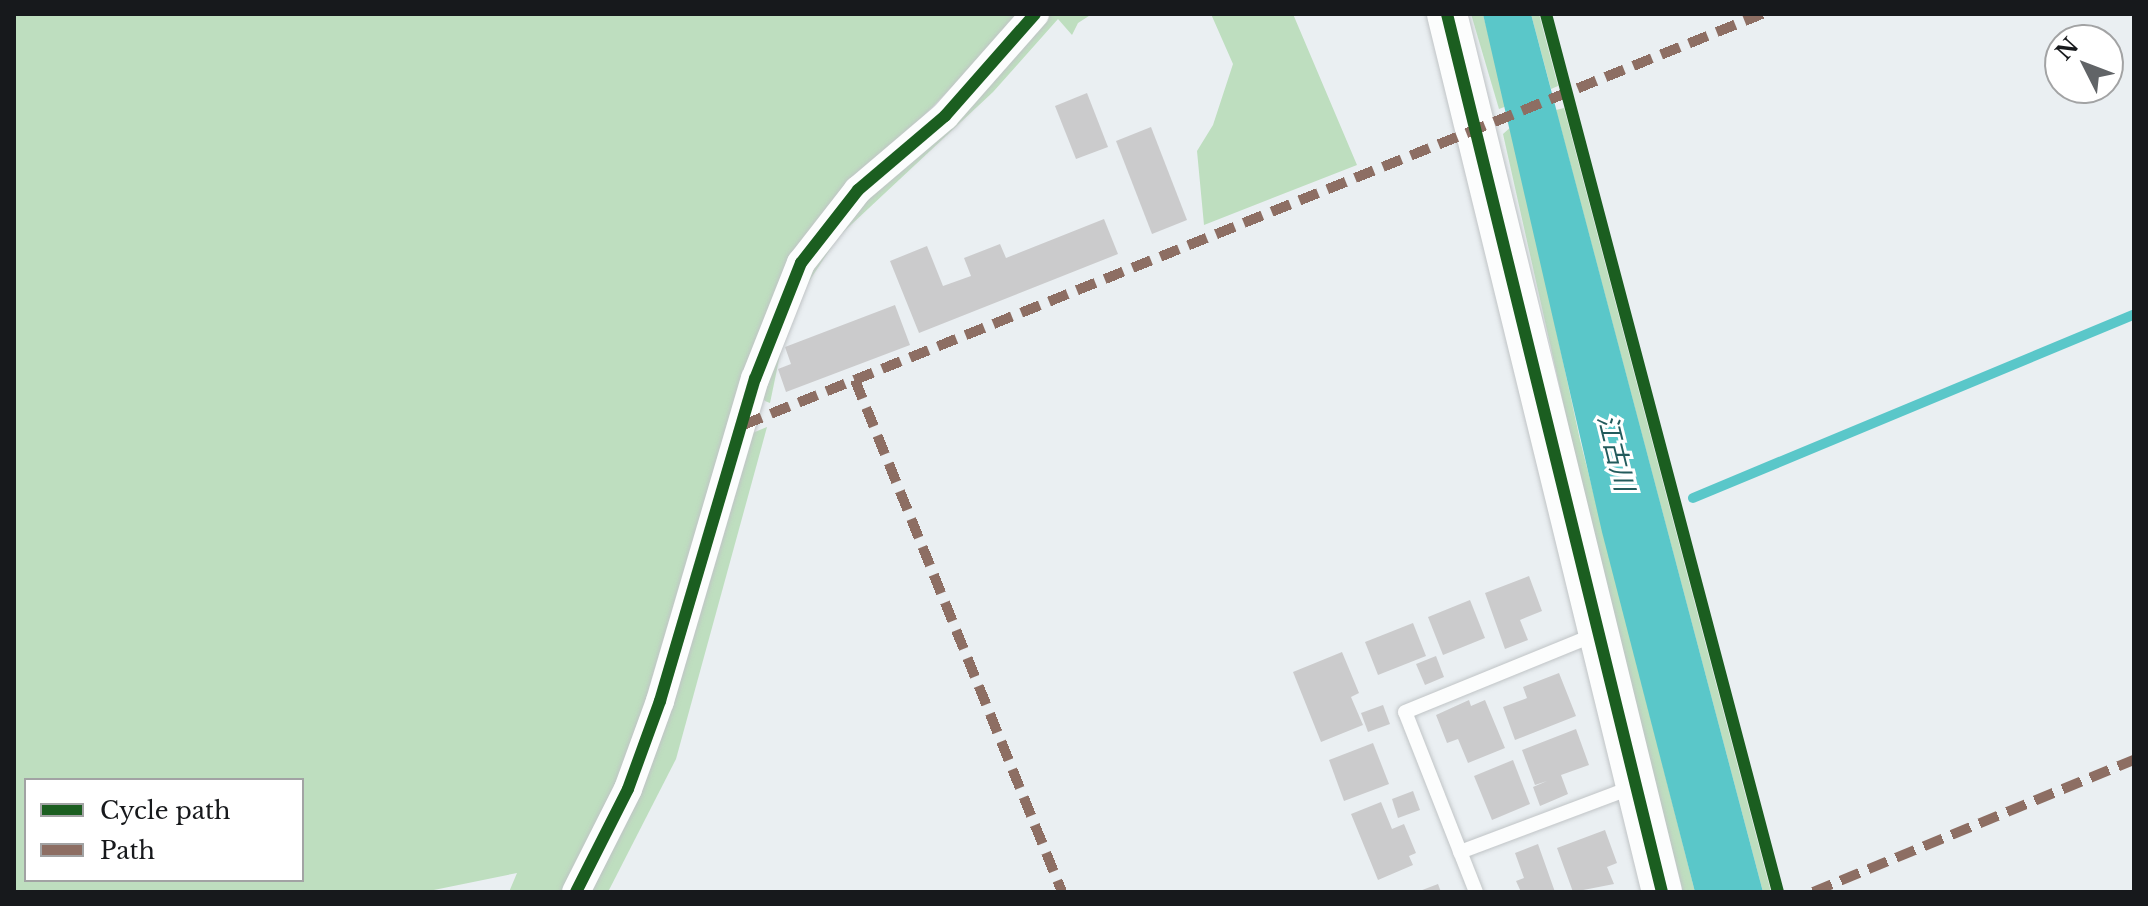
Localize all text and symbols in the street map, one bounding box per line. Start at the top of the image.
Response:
north arrow [2044,24,2124,104]
text: N [2050,32,2084,66]
water label: 江古川 [1590,411,1640,495]
legend [24,778,304,882]
text: Cycle path [100,796,231,825]
text: Path [100,836,155,865]

